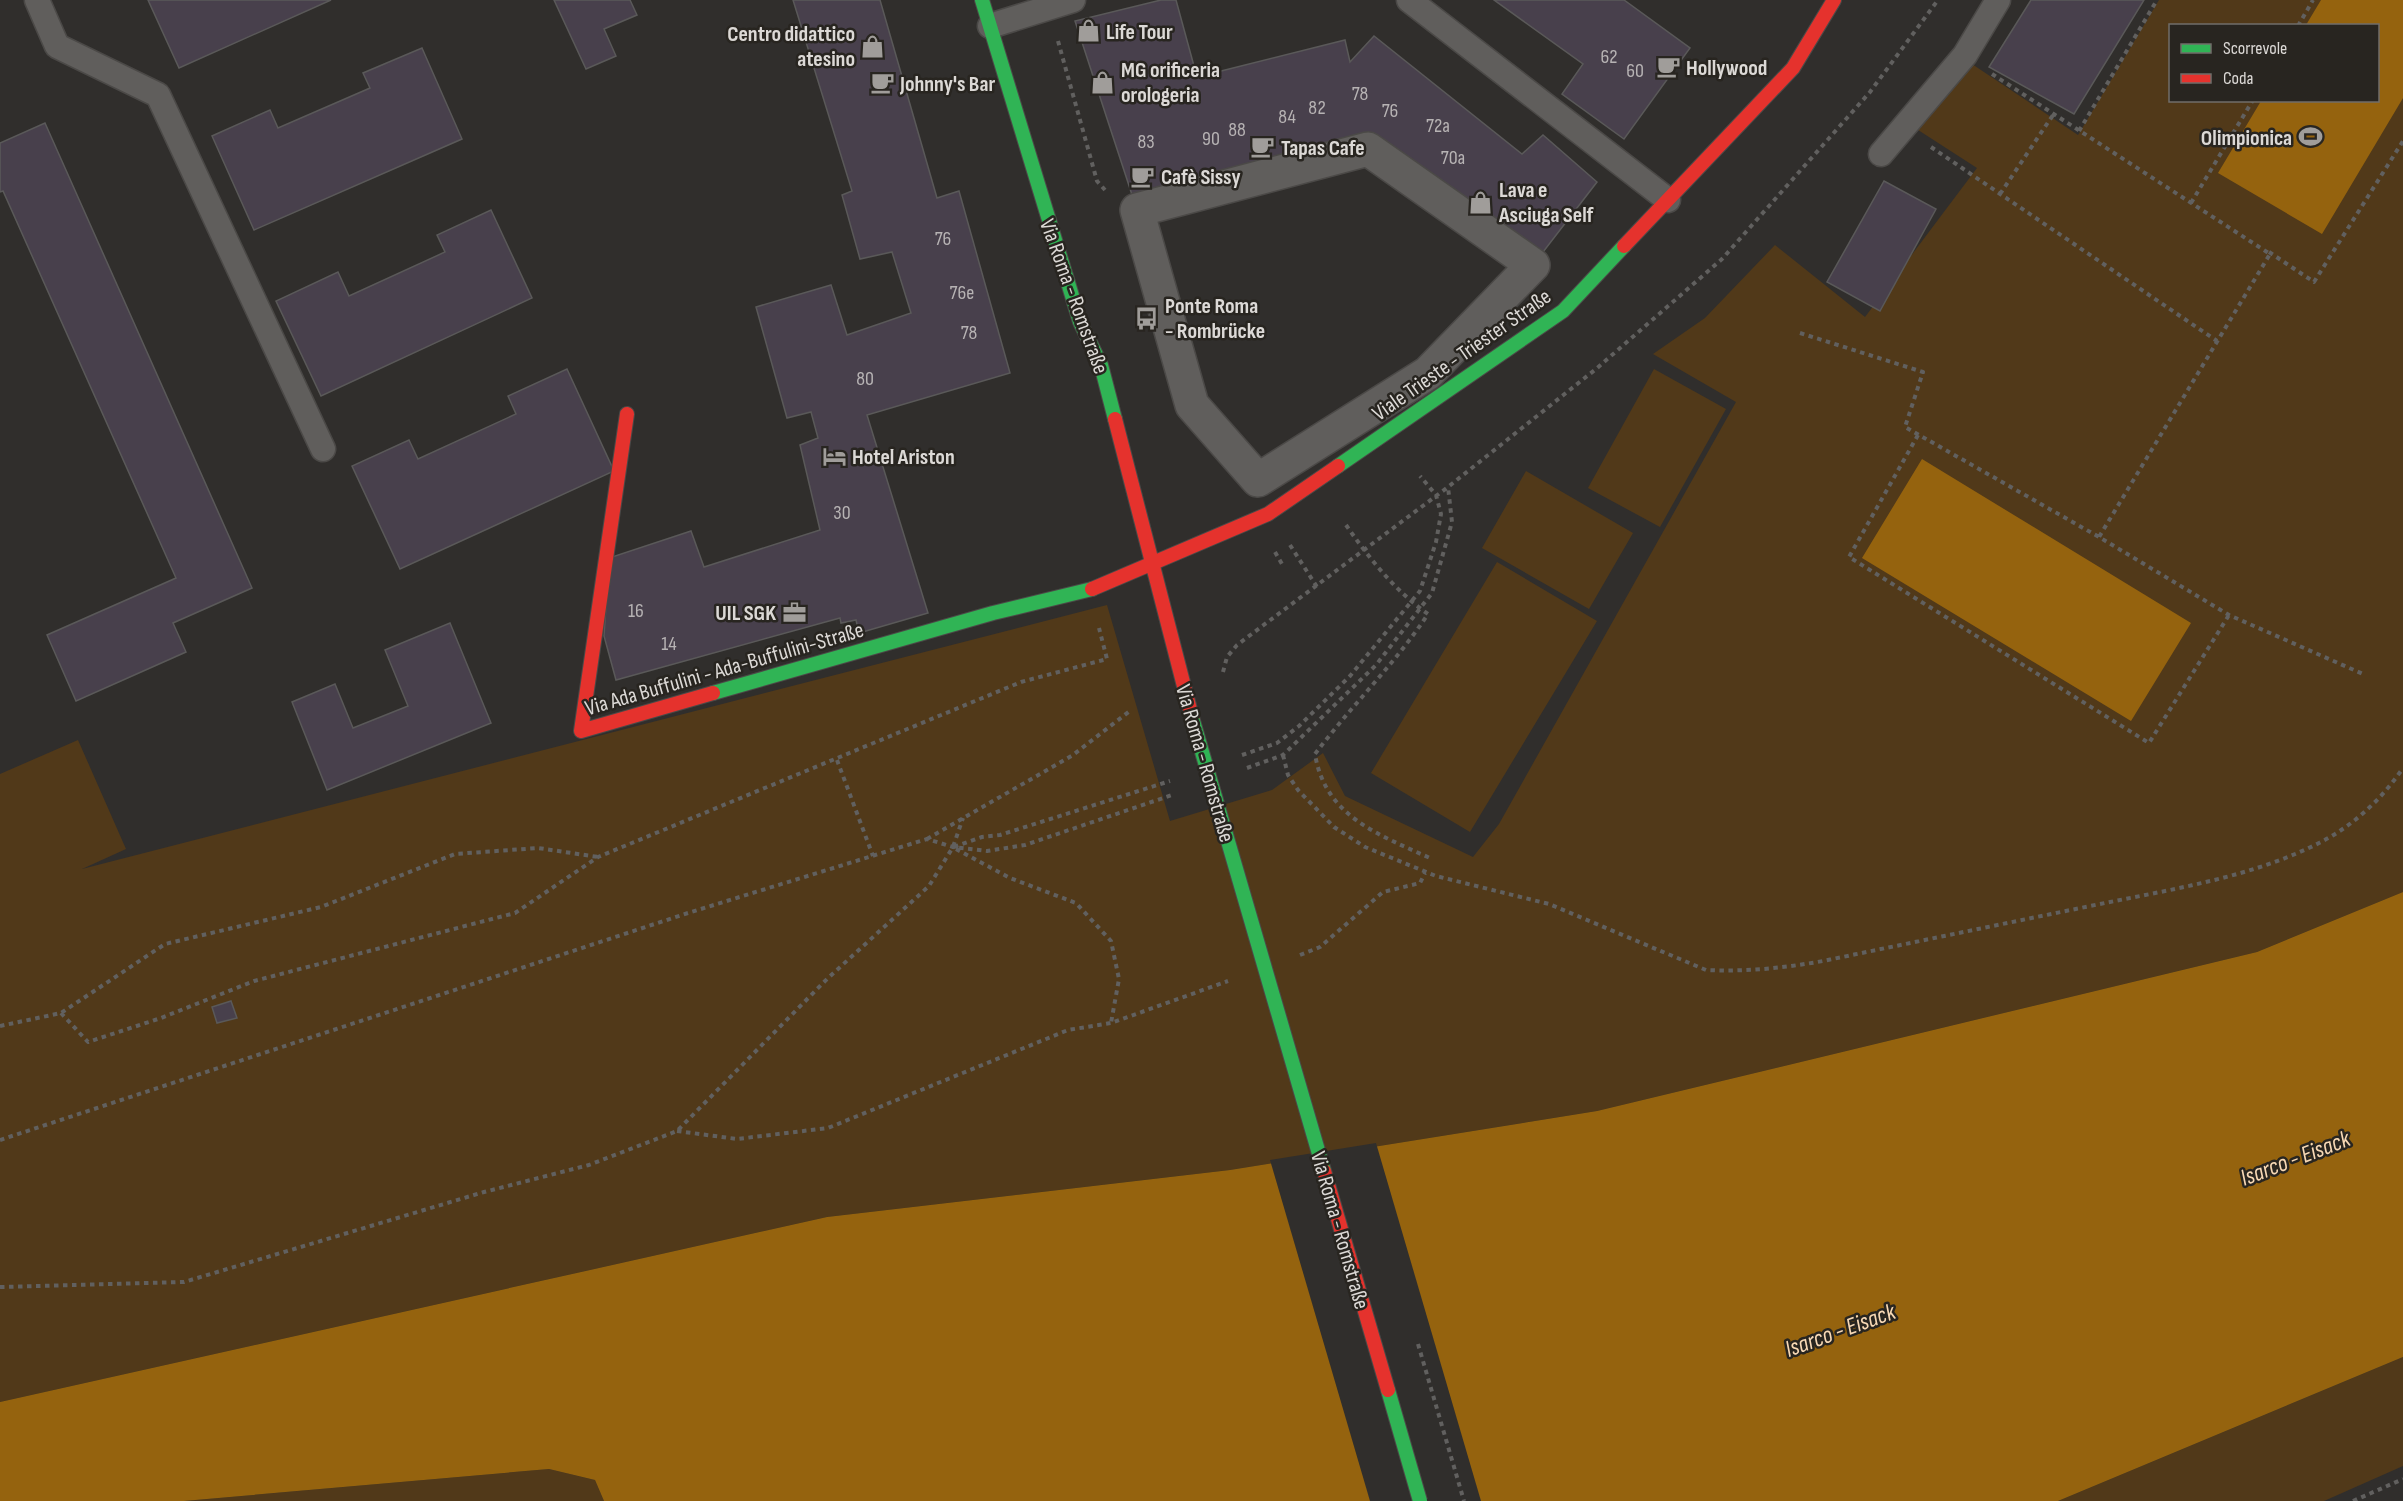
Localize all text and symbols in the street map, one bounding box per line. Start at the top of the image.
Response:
shop icon: Life Tour [1075,18,1101,44]
place label: Life Tour [1106,19,1173,46]
place label: Centro didattico atesino [727,21,855,73]
legend [2169,24,2379,102]
shop icon: Centro didattico atesino [860,33,886,59]
text: Scorrevole [2223,38,2287,59]
house number: 62 [1600,45,1618,69]
cafe icon: Hollywood [1655,54,1681,80]
place label: Hollywood [1686,55,1767,82]
place label: MG orificeria orologeria [1121,57,1220,109]
house number: 60 [1626,59,1644,83]
text: Coda [2223,68,2254,89]
shop icon: MG orificeria orologeria [1090,69,1116,95]
cafe icon: Johnny's Bar [869,70,895,96]
place label: Johnny's Bar [899,71,995,98]
house number: 78 [1352,82,1368,106]
house number: 82 [1308,96,1326,120]
house number: 76 [1382,99,1398,123]
house number: 84 [1278,105,1296,129]
house number: 72a [1426,114,1450,138]
house number: 88 [1228,118,1246,142]
sports icon: Olimpionica [2297,124,2323,150]
place label: Olimpionica [2201,125,2292,152]
house number: 90 [1202,127,1220,151]
house number: 83 [1137,130,1155,154]
cafe icon: Tapas Cafe [1250,134,1276,160]
place label: Tapas Cafe [1281,135,1365,162]
house number: 70a [1441,146,1465,170]
cafe icon: Cafè Sissy [1130,163,1156,189]
place label: Cafè Sissy [1161,164,1241,191]
place label: Lava e Asciuga Self [1498,177,1595,229]
shop icon: Lava e Asciuga Self [1468,189,1494,215]
street label: Via Roma - Romstraße [1033,215,1114,378]
house number: 76 [935,227,951,251]
house number: 76e [950,281,974,305]
street label: Viale Trieste - Triester Straße [1367,283,1556,427]
place label: Ponte Roma - Rombrücke [1165,293,1265,345]
bus stop icon: Ponte Roma - Rombrücke [1134,305,1160,331]
house number: 78 [961,321,977,345]
house number: 80 [856,367,874,391]
hotel icon: Hotel Ariston [821,443,847,469]
place label: Hotel Ariston [852,444,955,471]
house number: 30 [833,501,851,525]
house number: 16 [628,599,644,623]
office icon: UIL SGK [781,599,807,625]
place label: UIL SGK [715,600,776,627]
street label: Via Ada Buffulini - Ada-Buffulini-Straße [582,617,867,722]
house number: 14 [661,632,677,656]
street label: Via Roma - Romstraße [1169,681,1240,845]
water label: Isarco - Eisack [2236,1124,2355,1193]
street label: Via Roma - Romstraße [1304,1148,1375,1312]
water label: Isarco - Eisack [1781,1297,1900,1364]

